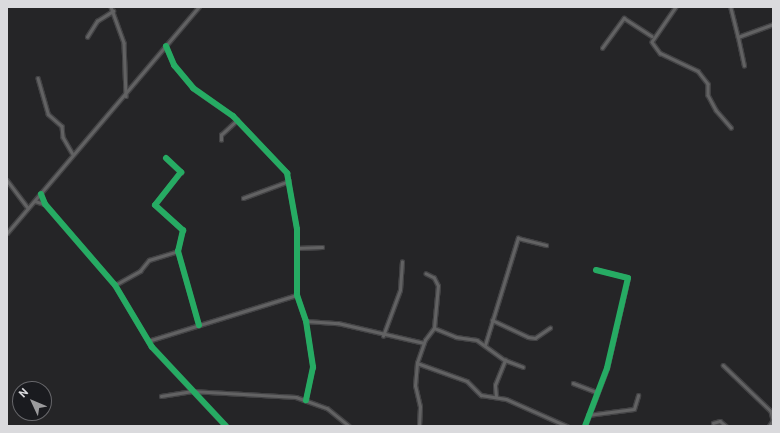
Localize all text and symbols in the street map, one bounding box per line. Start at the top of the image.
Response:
north arrow [12,381,52,421]
text: N [16,386,31,400]

